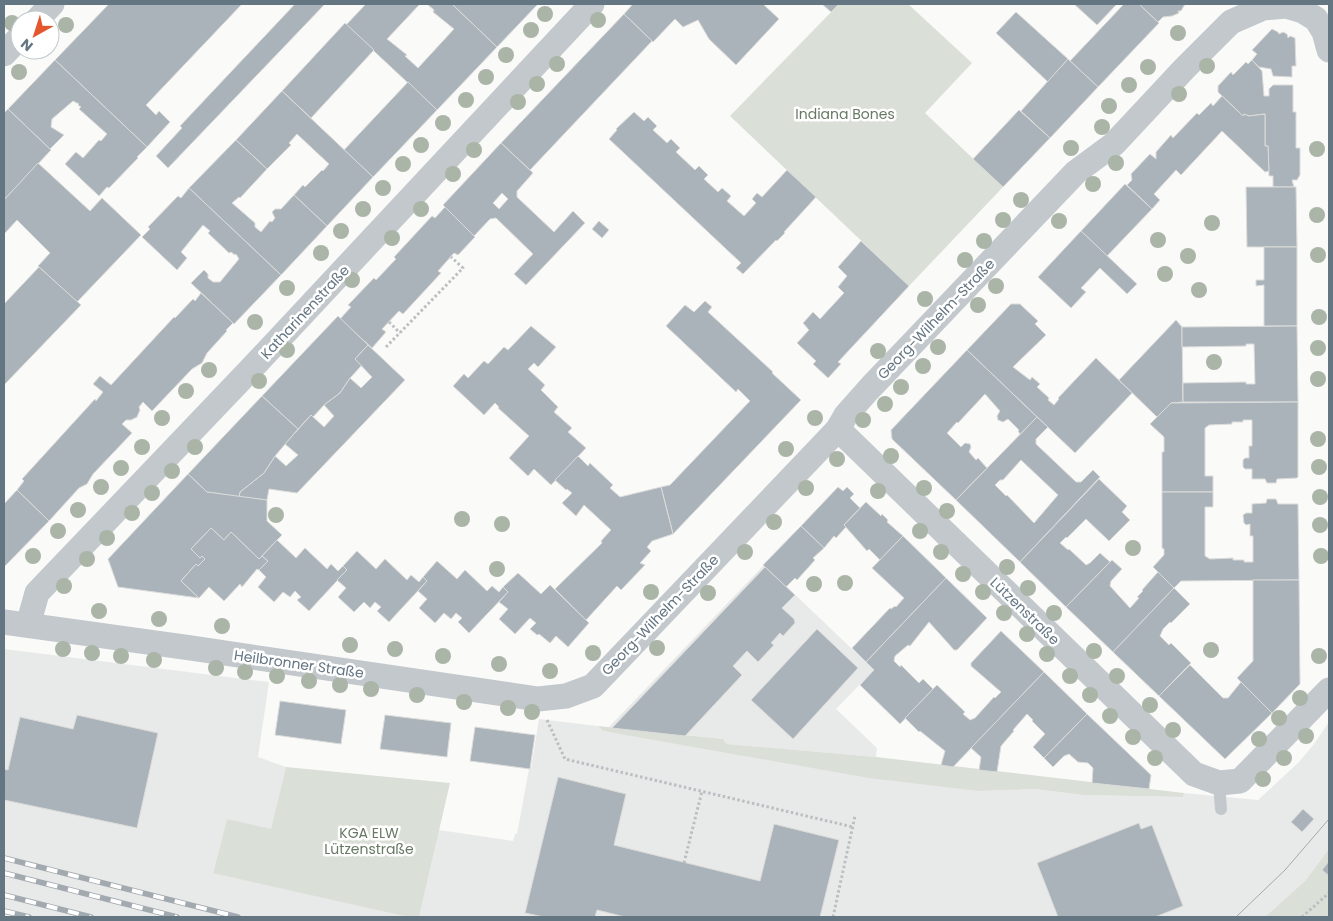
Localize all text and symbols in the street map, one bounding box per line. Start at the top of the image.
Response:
north arrow [10,10,60,60]
text: N [16,34,37,56]
park label: Indiana Bones [795,104,895,124]
street label: Georg-Wilhelm-Straße [873,254,999,384]
street label: Katharinenstraße [256,260,354,363]
street label: Georg-Wilhelm-Straße [597,550,723,680]
street label: Lützenstraße [986,573,1064,649]
street label: Heilbronner Straße [233,645,365,683]
park label: KGA ELW Lützenstraße [324,823,414,859]

